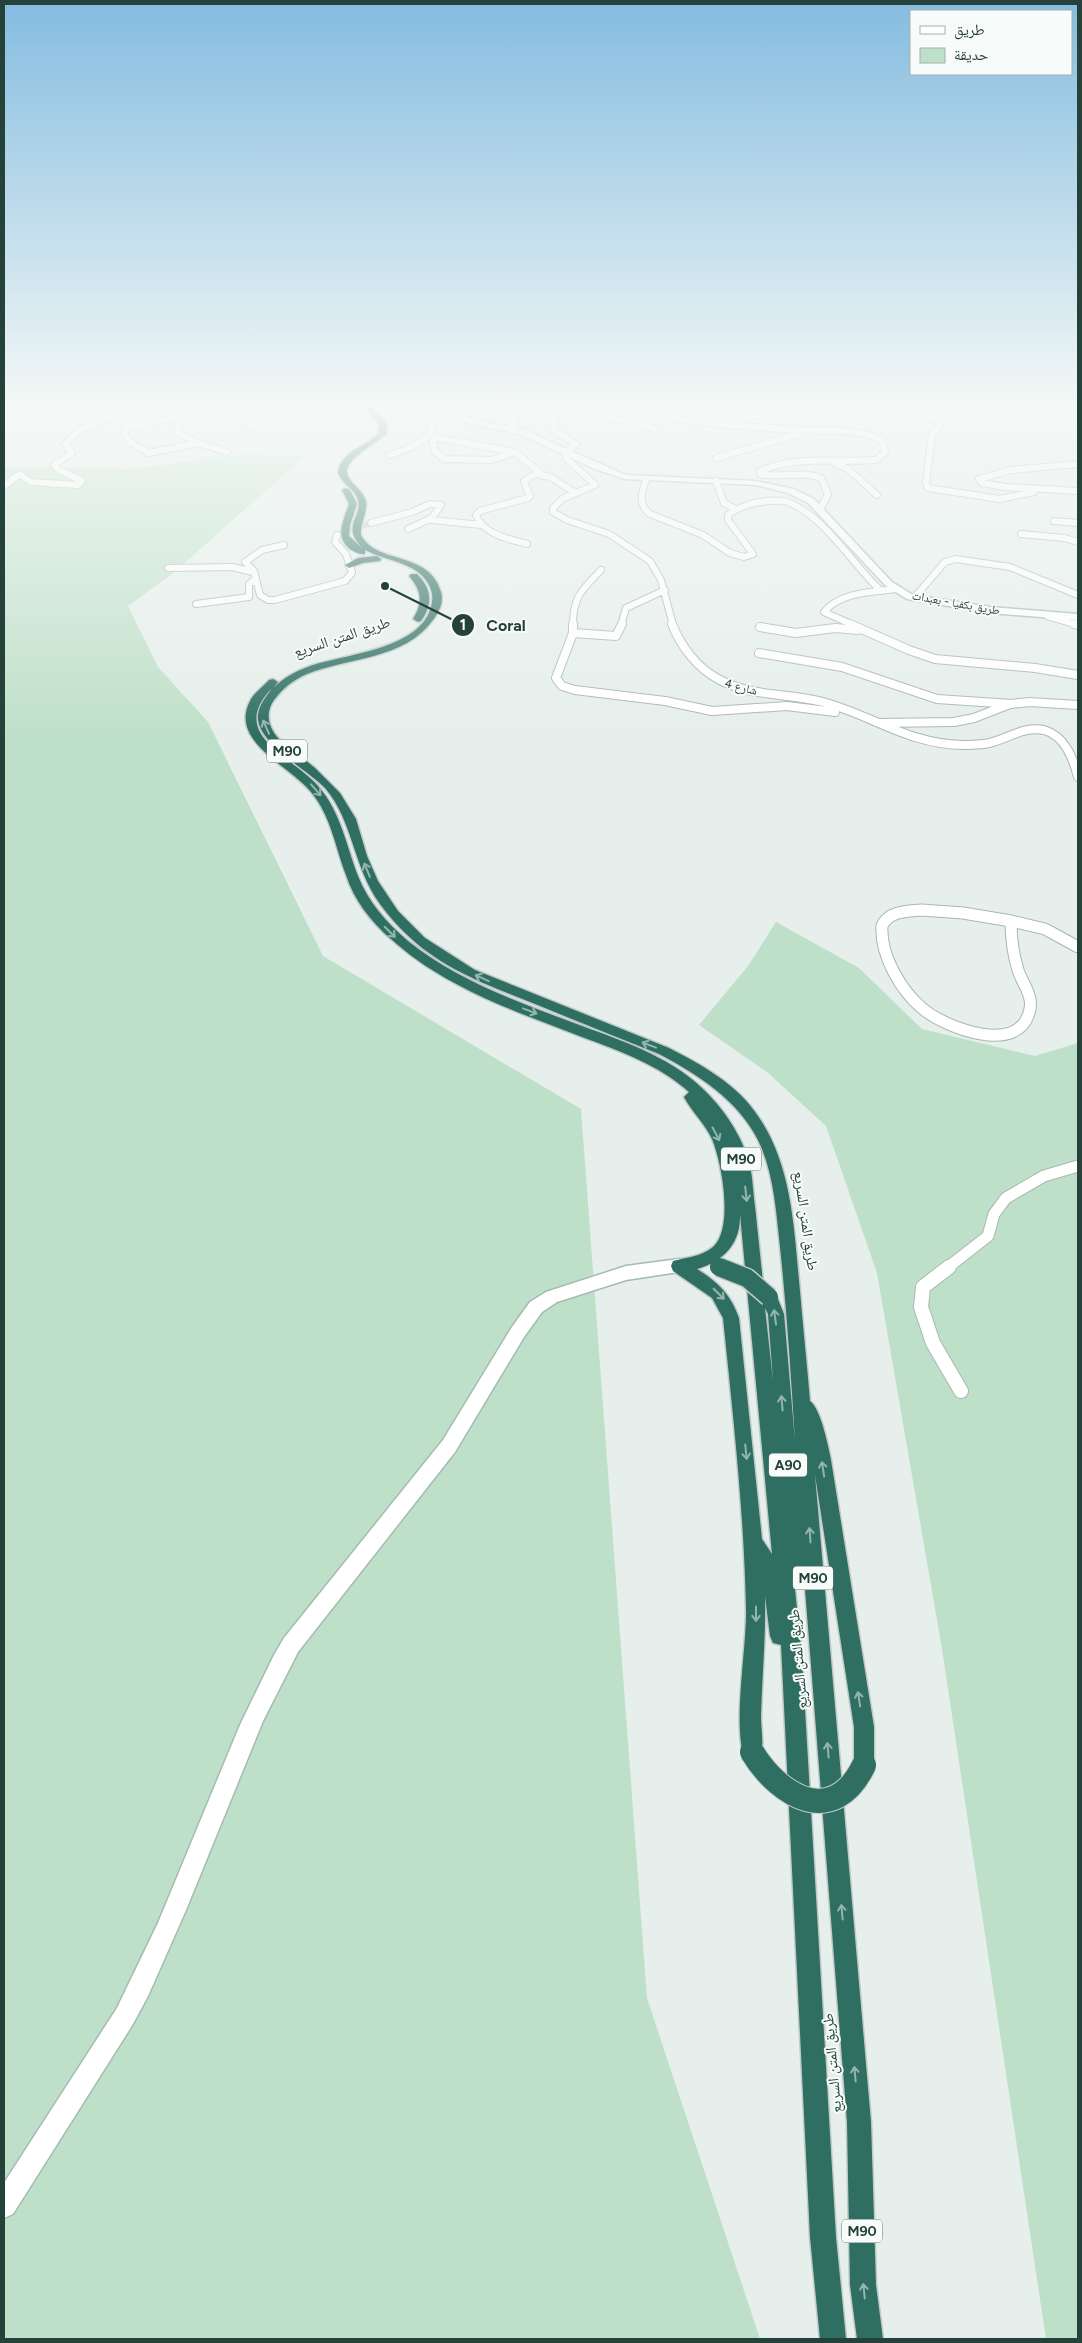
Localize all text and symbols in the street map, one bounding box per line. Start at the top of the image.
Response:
legend [910,10,1072,75]
text: طريق [954,21,985,40]
text: حديقة [954,46,989,64]
street label: طريق بكفيا - بعبدات [911,588,1001,618]
callout: Coral [451,609,535,640]
street label: طريق المتن السريع [292,613,393,662]
text: 1 [460,616,466,634]
text: Coral [486,616,526,635]
street label: شارع 4 [723,676,759,699]
one-way arrow [261,720,271,735]
road number: M90 [267,739,307,762]
one-way arrow [310,784,321,797]
one-way arrow [361,863,371,878]
one-way arrow [384,926,396,938]
one-way arrow [475,973,490,983]
one-way arrow [522,1007,538,1016]
one-way arrow [642,1040,658,1049]
one-way arrow [711,1126,721,1141]
road number: M90 [721,1148,761,1170]
street label: طريق المتن السريع [789,1170,822,1272]
one-way arrow [741,1185,751,1201]
one-way arrow [713,1288,725,1300]
one-way arrow [770,1310,780,1326]
one-way arrow [778,1395,787,1411]
one-way arrow [741,1444,751,1460]
road number: A90 [769,1454,807,1476]
one-way arrow [818,1462,828,1478]
one-way arrow [806,1528,815,1544]
road number: M90 [793,1566,833,1590]
one-way arrow [751,1606,761,1622]
street label: طريق المتن السريع [785,1608,812,1710]
one-way arrow [854,1691,864,1707]
one-way arrow [823,1742,833,1758]
one-way arrow [837,1904,847,1920]
street label: طريق المتن السريع [819,2012,846,2114]
one-way arrow [851,2066,860,2082]
road number: M90 [842,2220,882,2242]
one-way arrow [859,2283,869,2299]

